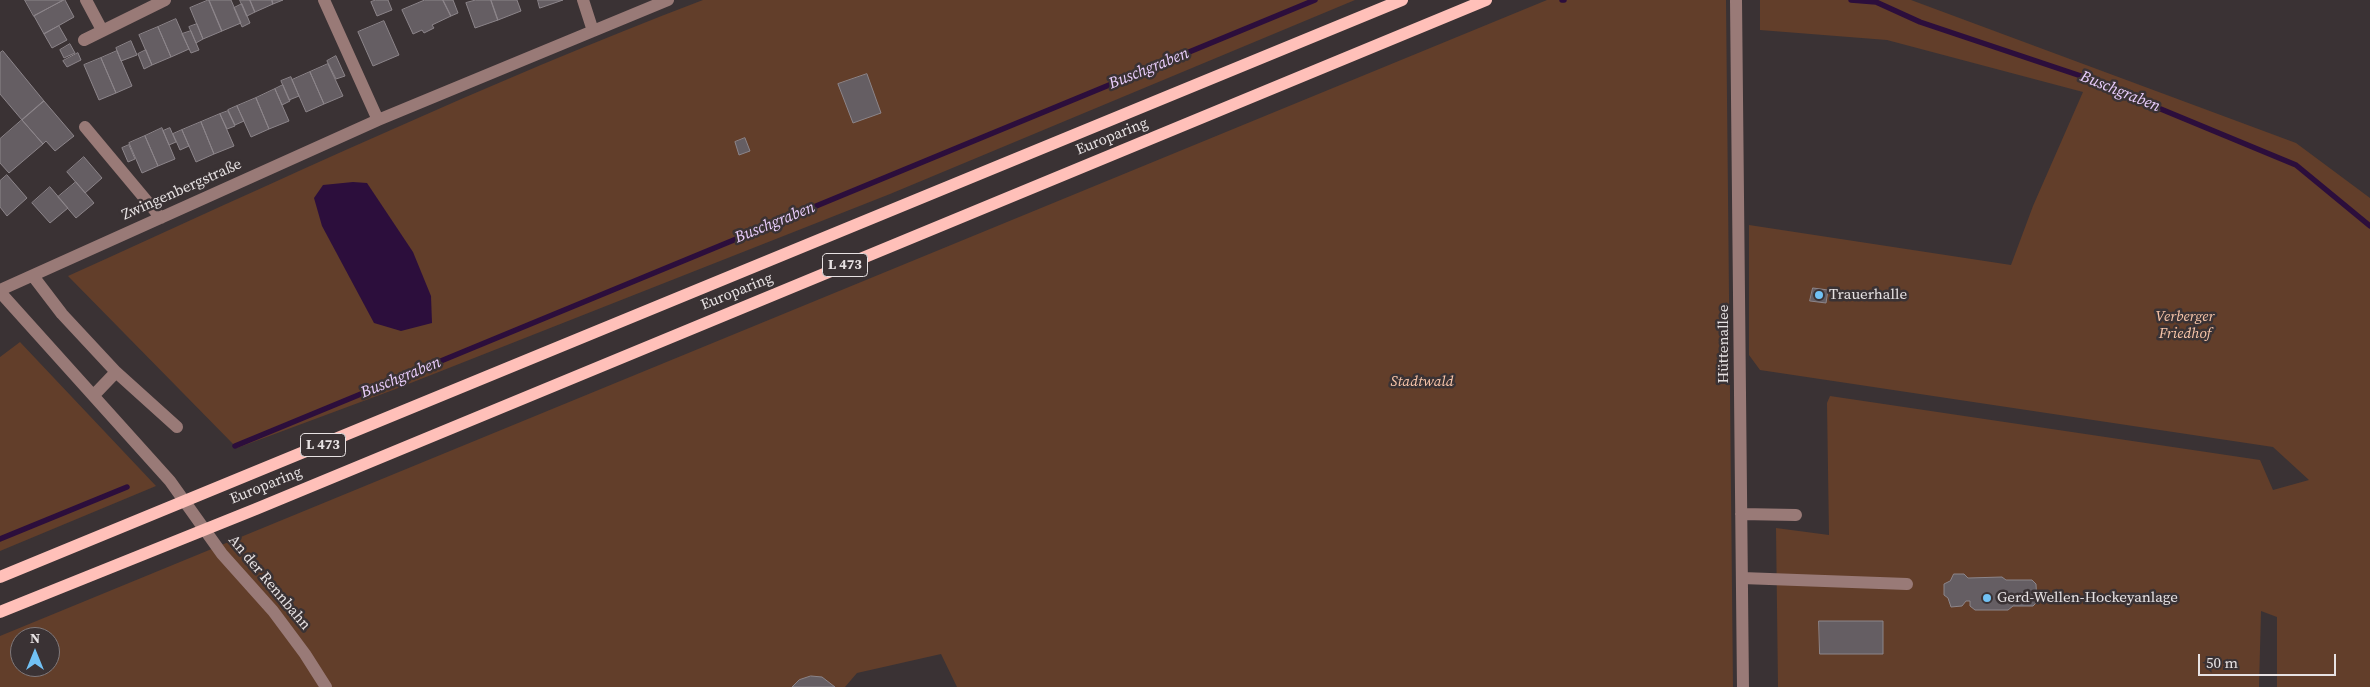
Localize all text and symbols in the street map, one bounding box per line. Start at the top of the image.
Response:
water label: Buschgraben [1106,44,1192,94]
water label: Buschgraben [2077,67,2163,117]
street label: Europaring [1073,114,1151,160]
street label: Zwingenbergstraße [119,156,245,224]
water label: Buschgraben [732,198,818,248]
road number: L 473 [822,254,868,276]
street label: Europaring [698,269,776,315]
place label: Trauerhalle [1829,286,1907,304]
marker: Trauerhalle [1813,289,1825,301]
street label: Hüttenallee [1715,305,1733,383]
park label: Verberger Friedhof [2156,308,2214,343]
water label: Buschgraben [358,353,444,403]
park label: Stadtwald [1390,373,1454,391]
road number: L 473 [300,434,346,456]
street label: Europaring [227,463,305,509]
street label: An der Rennbahn [224,532,314,634]
place label: Gerd-Wellen-Hockeyanlage [1997,589,2178,607]
marker: Gerd-Wellen-Hockeyanlage [1981,592,1993,604]
north arrow [10,627,60,677]
text: N [30,628,40,648]
scale bar [2200,644,2338,676]
text: 50 m [2206,652,2238,673]

